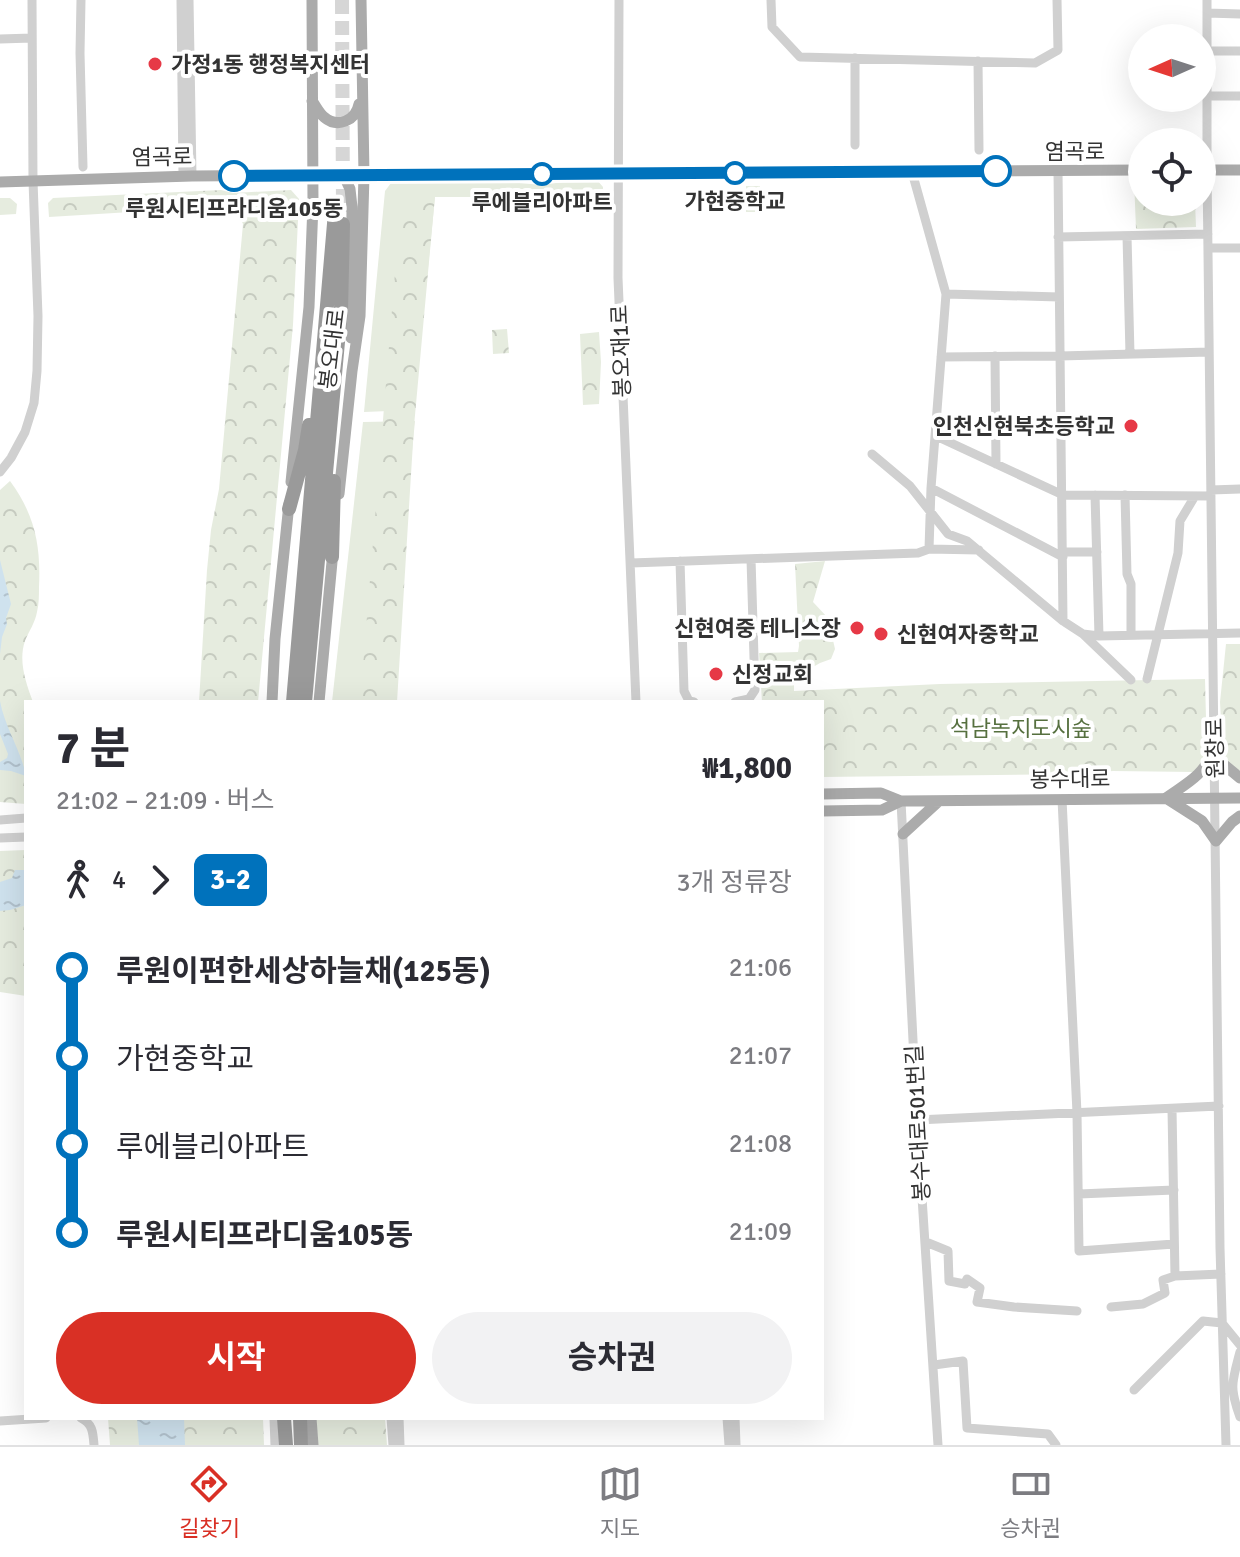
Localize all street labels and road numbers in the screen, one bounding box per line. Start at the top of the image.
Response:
street label: 염곡로 [1045,138,1105,165]
street label: 염곡로 [131,143,193,171]
street label: 봉오재1로 [606,304,636,398]
street label: 봉오대로 [314,307,350,391]
street label: 원창로 [1201,717,1229,779]
street label: 봉수대로 [1029,765,1111,793]
street label: 봉수대로501번길 [900,1044,936,1202]

